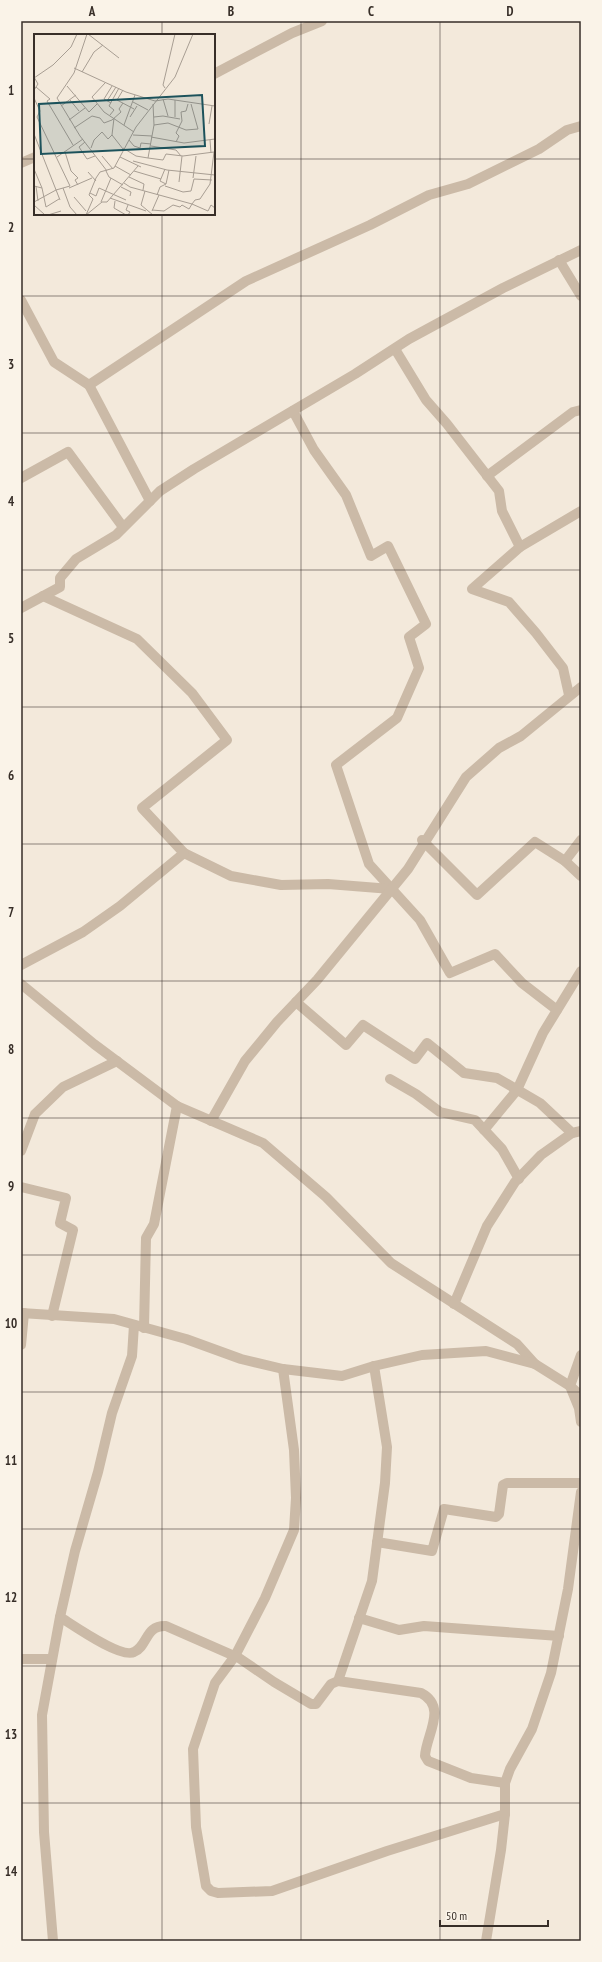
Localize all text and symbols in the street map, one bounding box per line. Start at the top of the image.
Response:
text: A [88,3,96,20]
text: B [228,3,234,20]
text: C [368,3,374,20]
text: D [507,3,514,20]
inset map [34,34,215,215]
text: 1 [8,82,14,99]
text: 2 [8,219,14,236]
text: 3 [8,356,14,373]
text: 4 [8,493,15,510]
text: 5 [8,630,14,647]
text: 6 [8,767,14,784]
text: 7 [8,904,14,921]
text: 8 [8,1041,14,1058]
text: 9 [8,1178,14,1195]
text: 10 [5,1315,17,1332]
text: 11 [5,1452,17,1469]
text: 12 [5,1589,17,1606]
text: 13 [5,1726,17,1743]
text: 14 [5,1863,18,1880]
scale bar [440,1902,548,1928]
text: 50 m [446,1908,467,1923]

